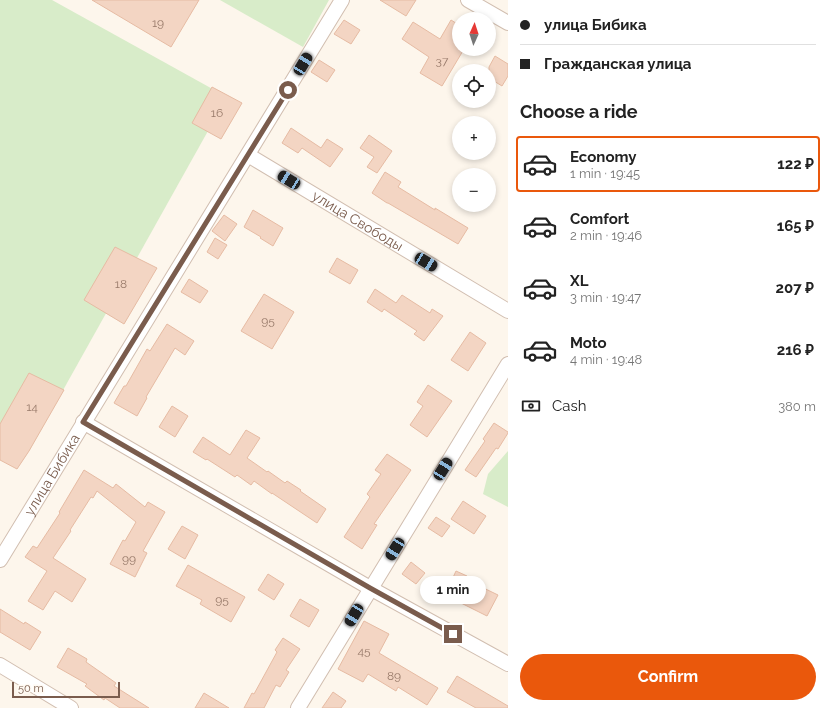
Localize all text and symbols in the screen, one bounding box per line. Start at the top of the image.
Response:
north arrow [452,12,496,56]
map controls [452,12,496,212]
house number: 19 [152,16,164,30]
text: улица Бибика [544,16,647,34]
car [292,51,314,77]
house number: 37 [436,54,449,68]
text: Гражданская улица [544,55,691,73]
button: locate [452,64,496,108]
route start [279,81,297,99]
text: Choose a ride [520,101,638,122]
house number: 16 [211,106,223,120]
button: + [452,116,496,160]
icon: car [522,146,558,182]
text: Economy [570,148,637,166]
text: 122 ₽ [777,155,814,173]
text: 1 min · 19:45 [570,166,640,181]
button: − [452,168,496,212]
car [276,169,302,191]
street label: улица Свободы [309,187,406,254]
icon: car [522,208,558,244]
text: Comfort [570,210,629,228]
text: 165 ₽ [777,217,814,235]
text: 2 min · 19:46 [570,228,642,243]
car [413,251,439,273]
icon: car [522,270,558,306]
text: XL [570,272,588,290]
house number: 18 [115,277,127,291]
text: 207 ₽ [776,279,814,297]
text: 3 min · 19:47 [570,290,641,305]
house number: 95 [261,314,275,328]
icon: car [522,332,558,368]
text: Moto [570,334,607,352]
text: 216 ₽ [777,341,814,359]
text: 4 min · 19:48 [570,352,642,367]
icon: cash [520,395,542,417]
text: Cash [552,397,586,415]
text: 380 m [778,399,816,414]
house number: 14 [26,400,38,414]
street label: улица Бибика [21,431,83,518]
car [432,456,454,482]
car [384,536,406,562]
house number: 99 [122,552,136,566]
callout: 1 min [420,576,486,604]
text: 1 min [437,582,469,597]
house number: 95 [215,593,229,607]
car [343,602,365,628]
route end [444,625,462,643]
house number: 45 [357,644,371,658]
button: Confirm [520,654,816,700]
house number: 89 [387,669,401,683]
scale bar [12,680,120,699]
text: 50 m [18,682,44,695]

